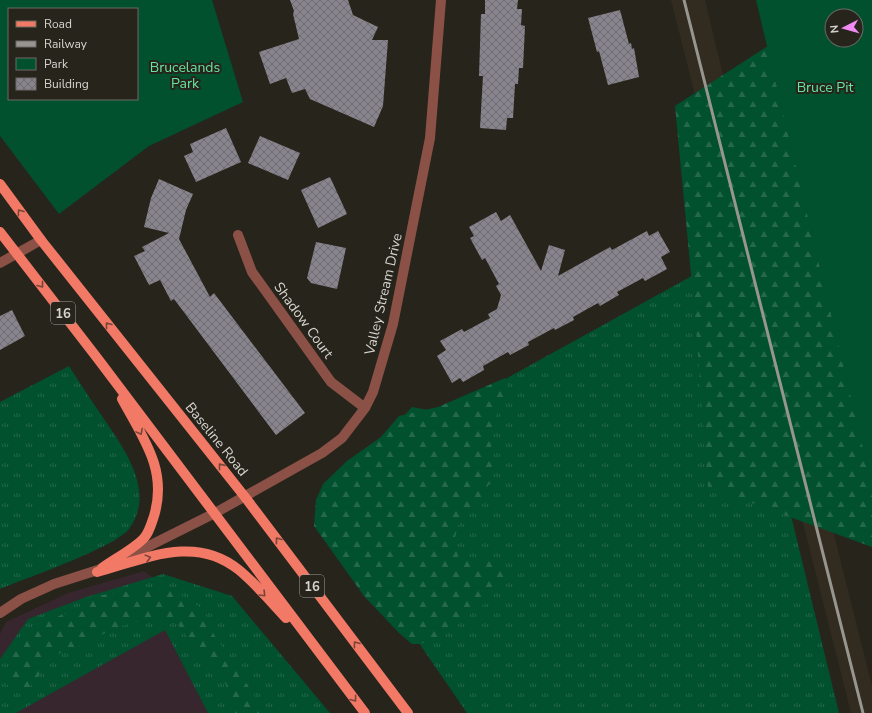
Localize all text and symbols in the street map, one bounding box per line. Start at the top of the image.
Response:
legend [8,8,138,100]
north arrow [824,8,864,48]
text: Road [44,16,72,32]
text: N [827,24,842,34]
text: Railway [44,36,88,52]
text: Park [44,56,69,72]
park label: Brucelands Park [150,58,221,93]
text: Building [44,76,89,92]
park label: Bruce Pit [797,78,853,97]
one-way arrow [18,209,25,216]
street label: Valley Stream Drive [360,231,407,358]
street label: Shadow Court [269,278,338,362]
one-way arrow [36,281,43,288]
road number: 16 [51,302,75,324]
one-way arrow [106,323,113,330]
street label: Baseline Road [181,398,252,480]
one-way arrow [135,428,142,435]
one-way arrow [218,464,225,471]
one-way arrow [276,538,283,545]
one-way arrow [144,554,151,563]
road number: 16 [300,575,324,597]
one-way arrow [258,589,265,597]
one-way arrow [353,641,361,648]
one-way arrow [349,694,356,701]

